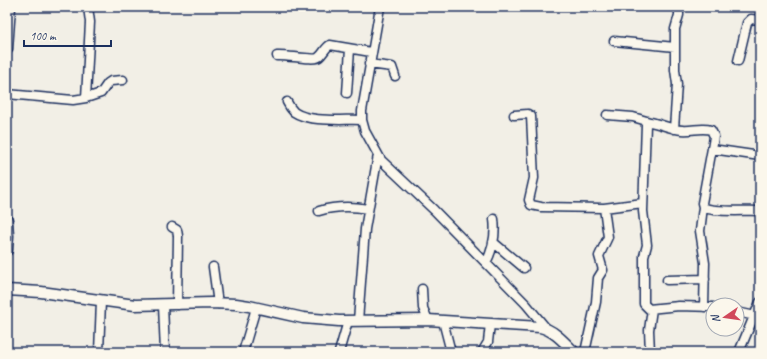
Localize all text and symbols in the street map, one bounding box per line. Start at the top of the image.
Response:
scale bar [24,22,111,48]
text: 100 m [30,28,57,44]
north arrow [705,297,745,337]
text: N [707,312,723,324]

